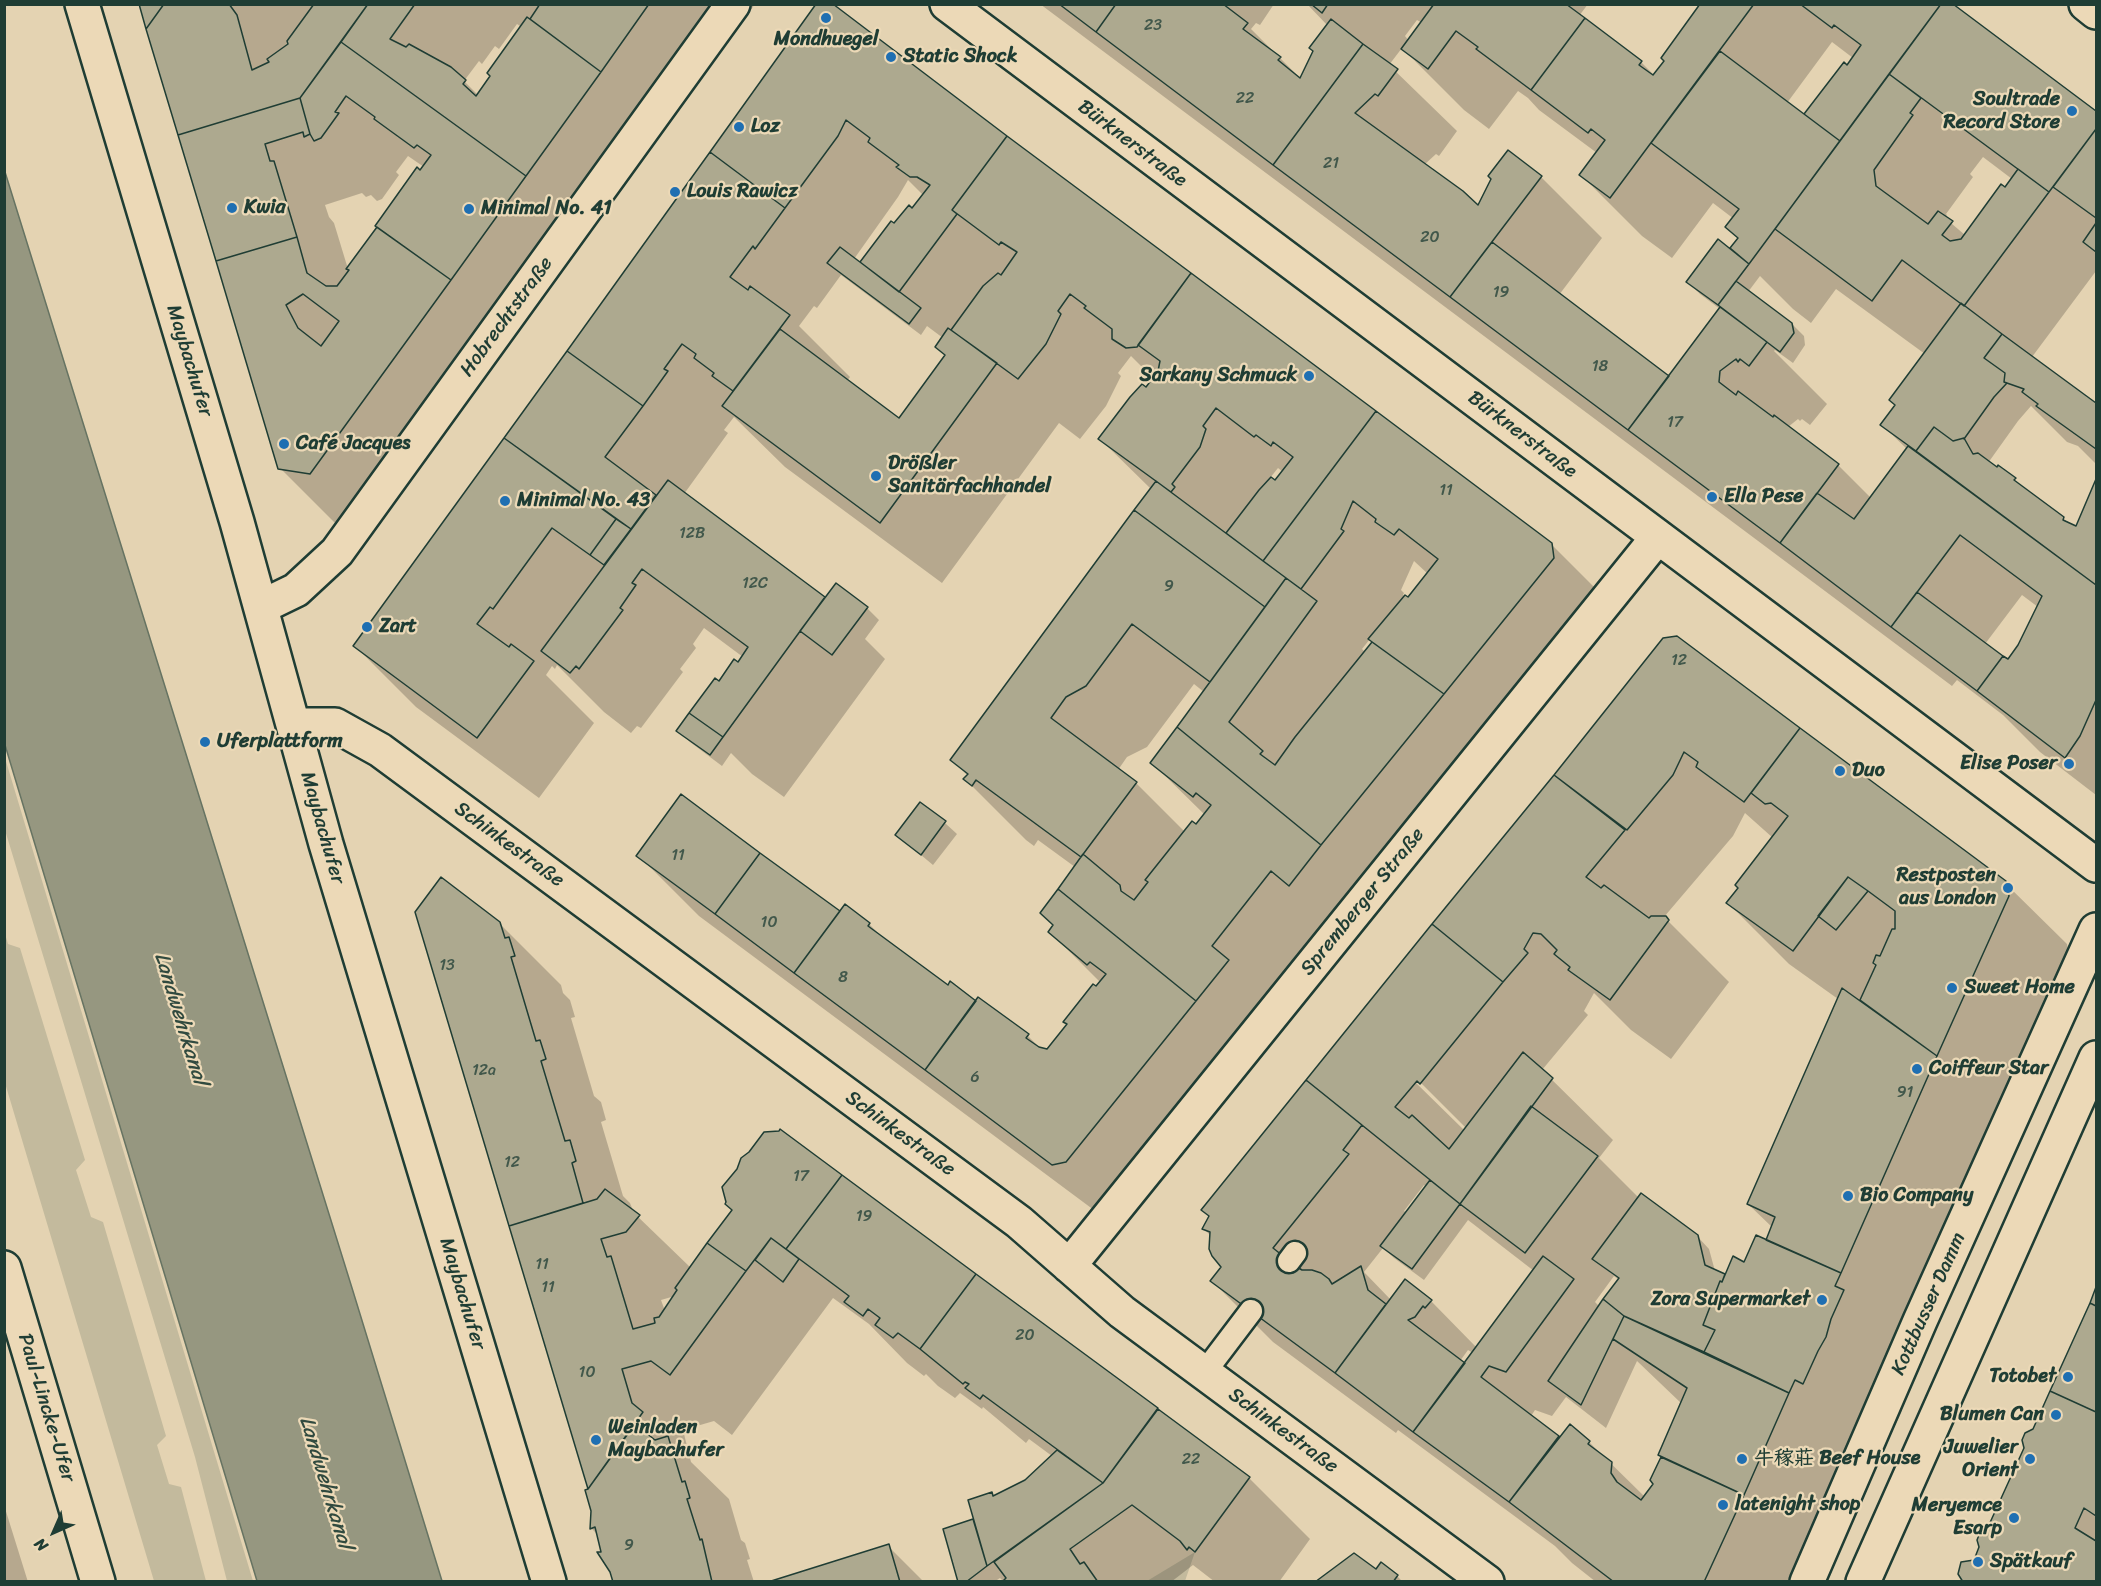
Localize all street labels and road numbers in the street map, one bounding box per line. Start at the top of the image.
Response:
street label: Bürknerstraße [1073,95,1191,193]
street label: Hobrechtstraße [455,252,559,382]
street label: Maybachufer [161,302,217,420]
street label: Bürknerstraße [1463,386,1581,484]
street label: Maybachufer [295,769,349,887]
street label: Schinkestraße [449,797,569,893]
street label: Spremberger Straße [1296,823,1430,981]
street label: Schinkestraße [840,1086,960,1182]
street label: Kottbusser Damm [1887,1229,1971,1379]
street label: Maybachufer [434,1235,490,1353]
street label: Paul-Lincke-Ufer [12,1331,80,1485]
street label: Schinkestraße [1223,1383,1343,1479]

